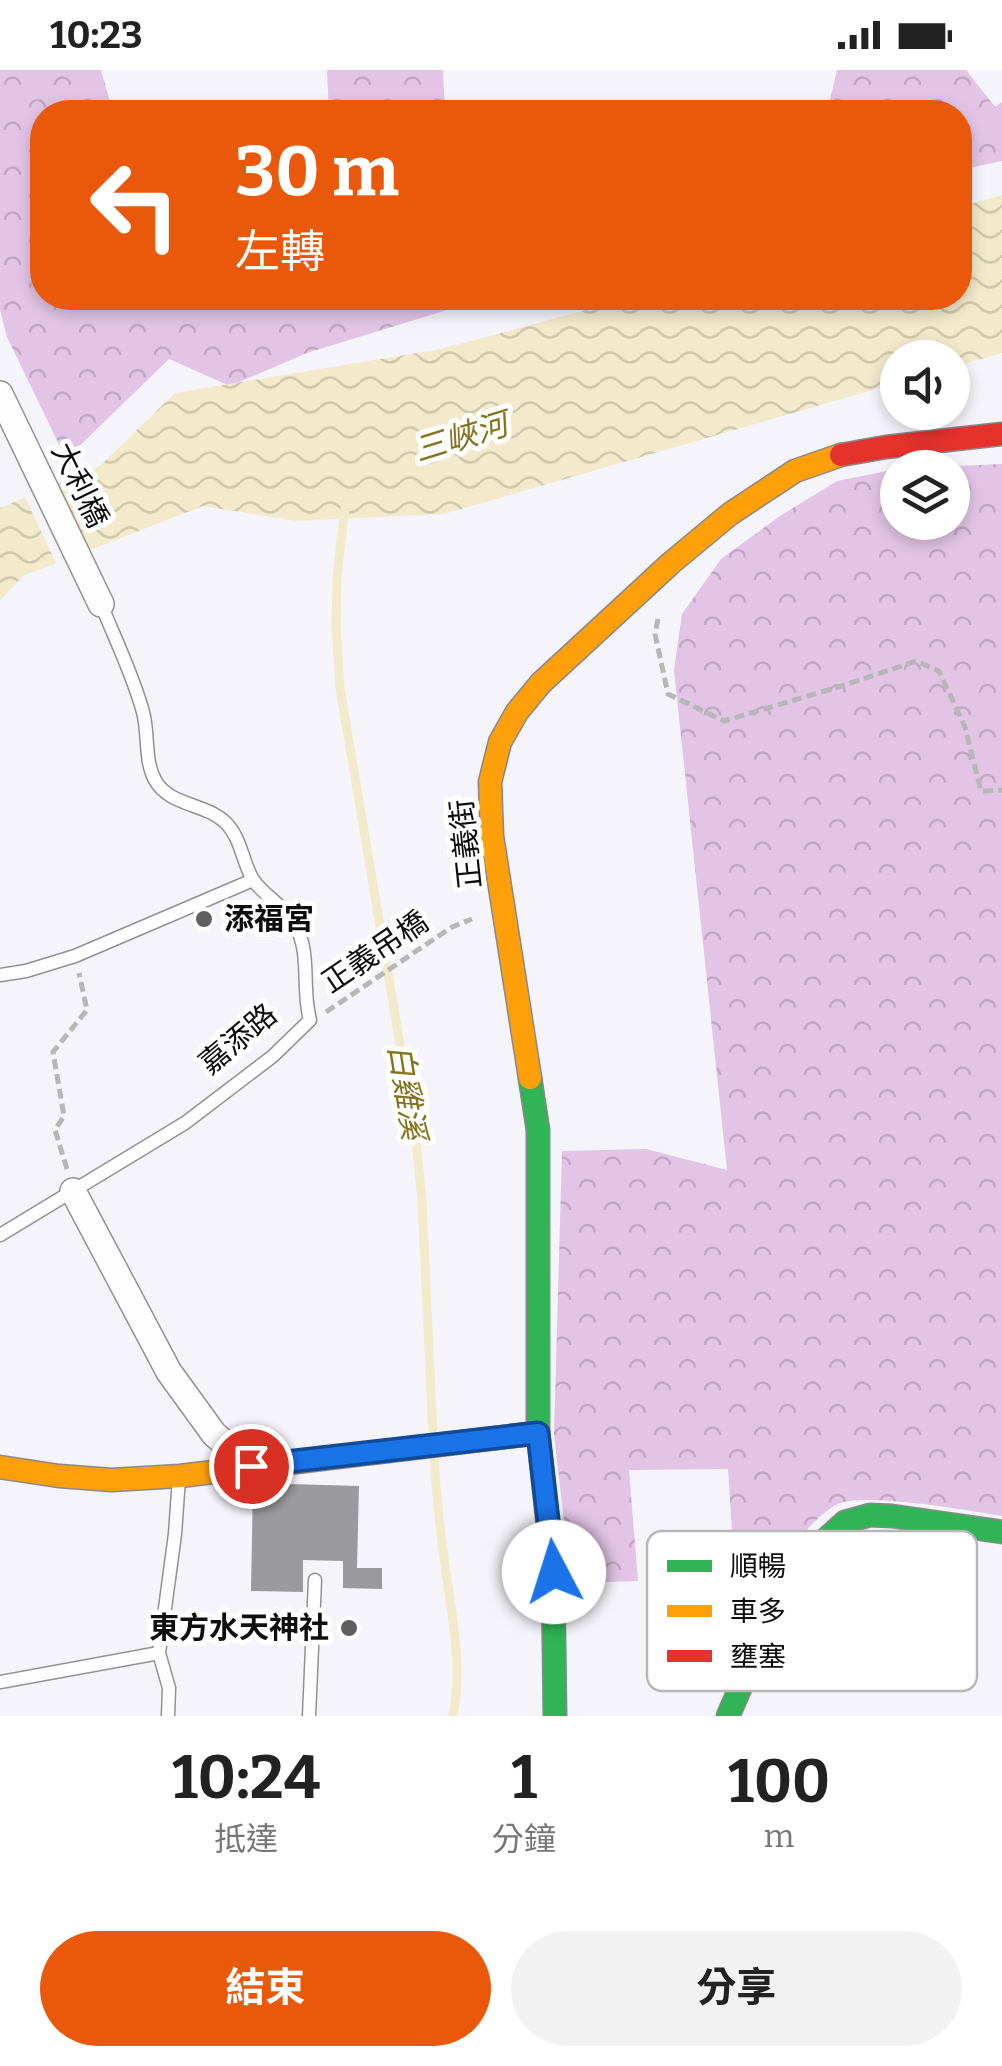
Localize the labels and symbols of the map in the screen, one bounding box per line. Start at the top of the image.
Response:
water label: 三峽河 [410,403,518,469]
street label: 大利橋 [44,437,116,533]
street label: 正義街 [443,797,489,891]
place label: 添福宮 [224,901,314,937]
street label: 正義吊橋 [315,904,435,1000]
marker: 添福宮 [193,908,215,930]
street label: 嘉添路 [192,996,284,1082]
water label: 白雞溪 [381,1042,434,1146]
pin [209,1424,294,1509]
position arrow [502,1520,606,1624]
legend [647,1531,977,1691]
text: 順暢 [730,1550,786,1583]
text: 車多 [730,1595,786,1628]
place label: 東方水天神社 [149,1610,329,1646]
marker: 東方水天神社 [338,1617,360,1639]
text: 壅塞 [730,1640,786,1673]

